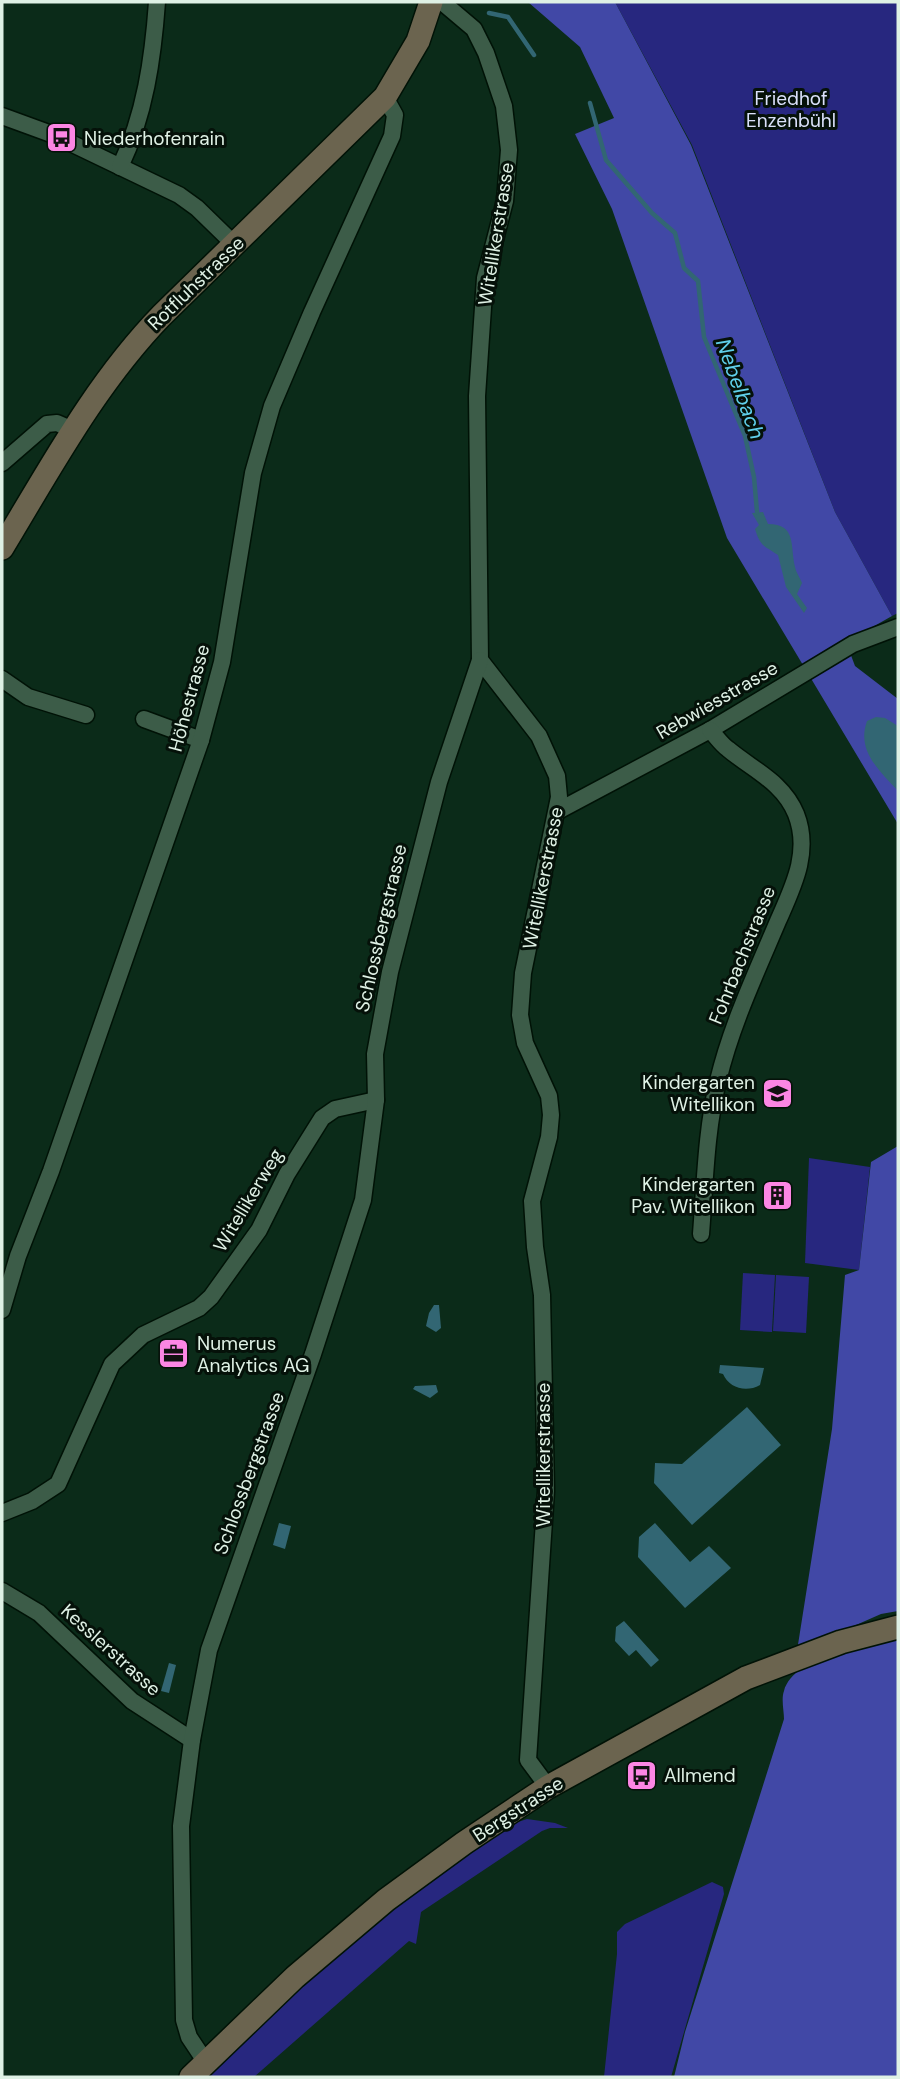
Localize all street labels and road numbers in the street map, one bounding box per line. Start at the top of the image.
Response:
street label: Witellikerstrasse [472,161,520,307]
street label: Rotfluhstrasse [142,230,250,336]
street label: Höhestrasse [163,642,215,754]
street label: Rebwiesstrasse [652,655,782,745]
street label: Witellikerstrasse [517,805,569,951]
street label: Schlossbergstrasse [350,842,412,1014]
street label: Fohrbachstrasse [703,882,781,1028]
street label: Witellikerweg [207,1143,289,1256]
street label: Witellikerstrasse [531,1383,556,1527]
street label: Schlossbergstrasse [208,1388,290,1558]
street label: Kesslerstrasse [56,1598,166,1702]
street label: Bergstrasse [468,1770,568,1848]

